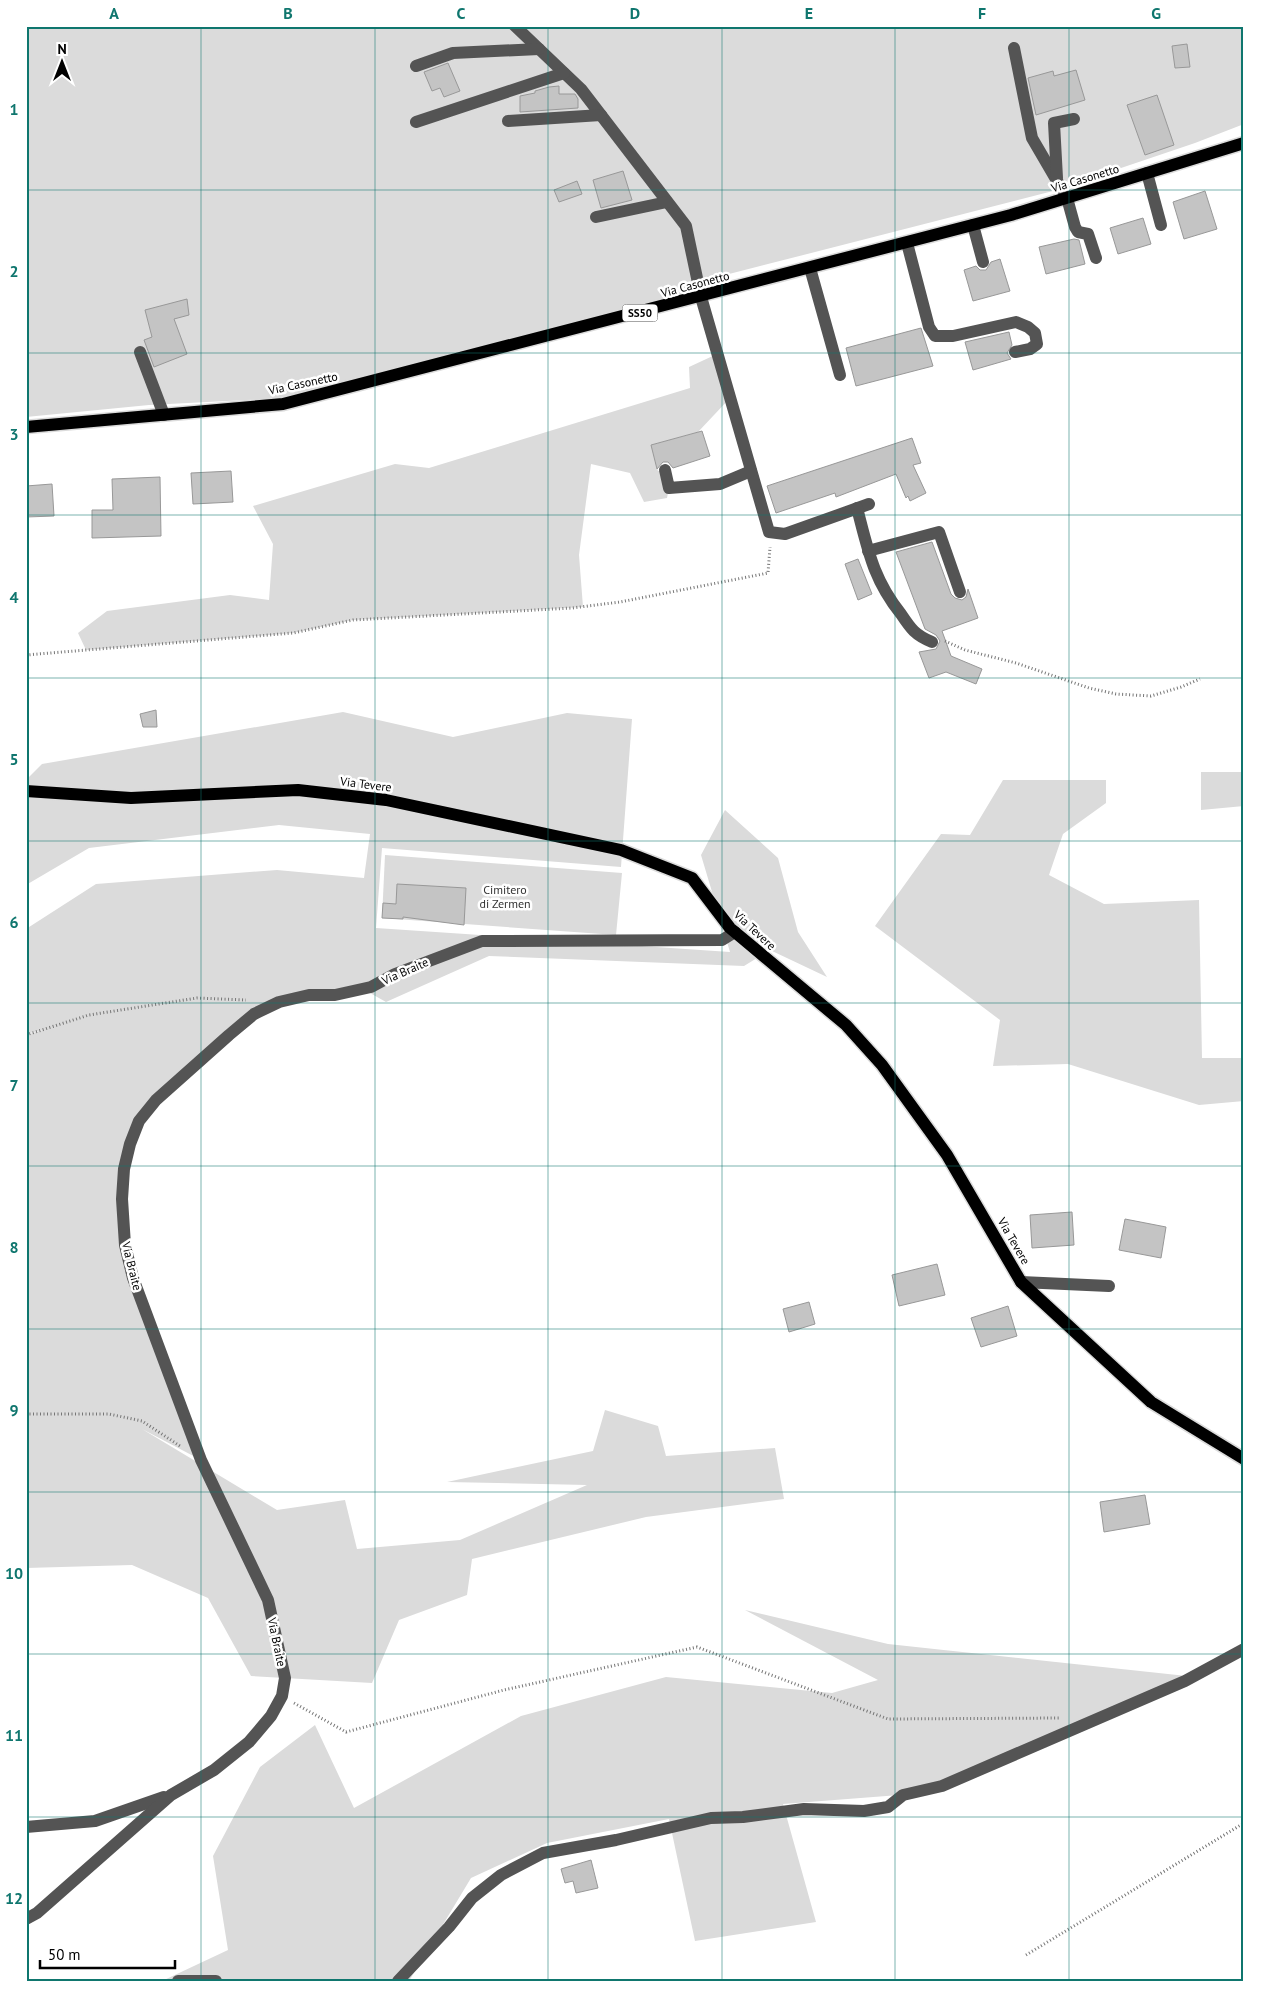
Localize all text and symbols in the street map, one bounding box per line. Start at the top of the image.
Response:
text: A [109,3,119,23]
text: B [283,3,293,23]
text: C [457,3,466,23]
text: D [630,3,640,23]
text: E [805,3,813,23]
text: F [978,3,986,23]
text: G [1151,3,1161,23]
north arrow [38,38,88,88]
text: N [57,40,67,58]
text: 1 [9,99,19,119]
street label: Via Casonetto [1048,161,1121,196]
text: 2 [9,261,19,281]
street label: Via Casonetto [658,268,731,301]
road number: SS50 [622,304,658,322]
street label: Via Casonetto [266,368,339,398]
text: 3 [9,424,19,444]
text: 4 [9,587,19,607]
text: 5 [9,749,19,769]
street label: Via Tevere [338,773,393,795]
park label: Cimitero di Zermen [479,882,531,911]
street label: Via Tevere [730,906,779,953]
text: 6 [9,912,19,932]
street label: Via Braite [378,954,431,988]
text: 7 [9,1075,19,1095]
street label: Via Tevere [994,1214,1033,1267]
text: 8 [9,1237,19,1257]
street label: Via Braite [118,1239,145,1292]
text: 9 [9,1400,19,1420]
text: 10 [5,1563,23,1583]
street label: Via Braite [264,1615,289,1668]
text: 11 [5,1725,23,1745]
text: 12 [5,1888,23,1908]
scale bar [40,1937,175,1969]
text: 50 m [48,1945,81,1964]

